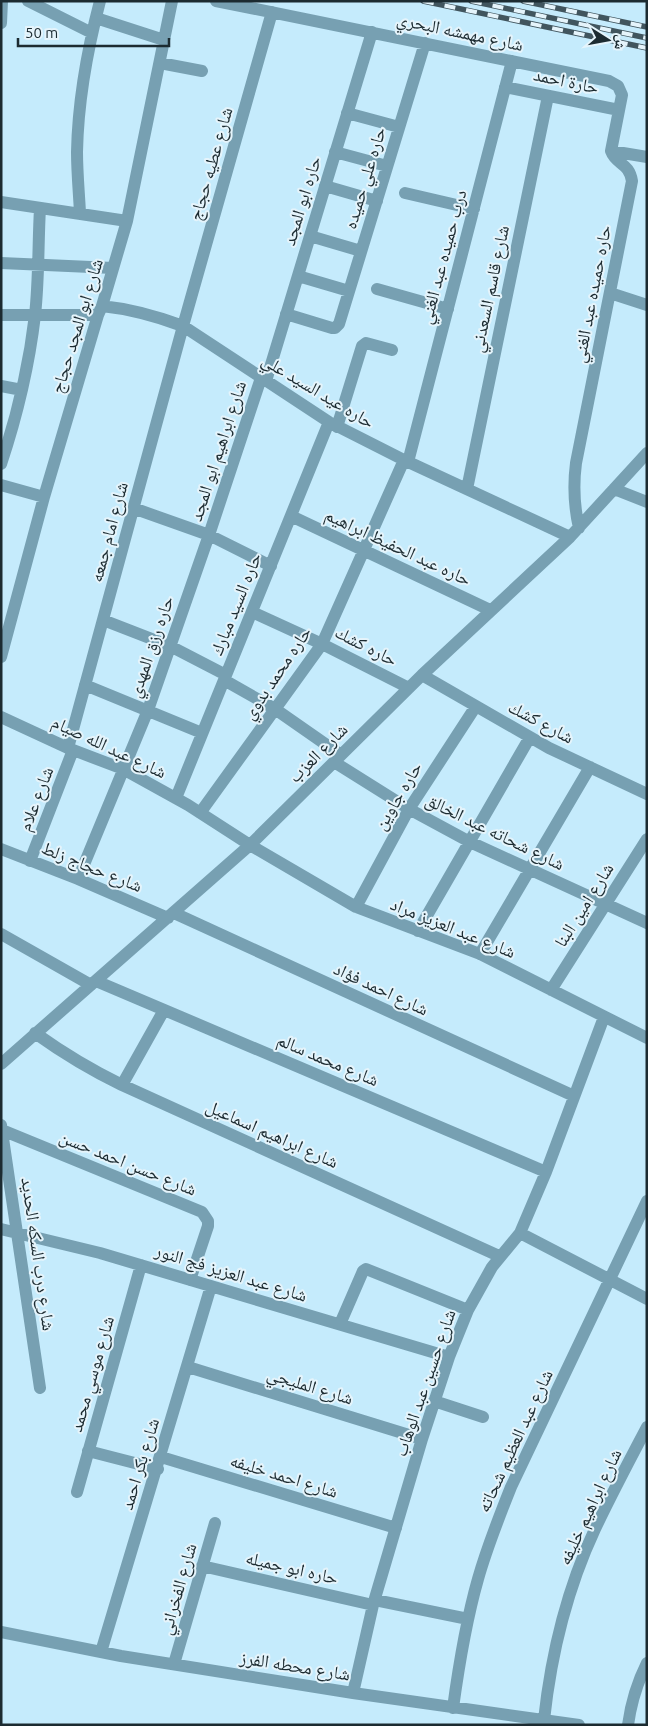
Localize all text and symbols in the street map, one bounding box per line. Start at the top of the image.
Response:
street label: شارع مهمشه البحري [394,8,525,60]
scale bar [18,15,169,47]
north arrow [583,15,633,65]
text: 50 m [25,24,58,41]
text: ش [610,33,630,51]
street label: حارة احمد [532,63,601,98]
street label: شارع عطيه حجاج [184,105,239,224]
street label: حاره علي حميده [339,124,394,233]
street label: حاره ابو المجد [278,154,326,248]
street label: درب حميده عبد الغني [415,188,475,327]
street label: شارع قاسم السعدني [466,223,518,355]
street label: حاره حميده عبد الغني [568,223,620,365]
street label: شارع ابو المجد حجاج [46,256,109,396]
street label: حاره عيد السيد علي [256,349,378,436]
street label: شارع ابراهيم ابو المجد [185,378,252,524]
street label: شارع امام جمعه [85,480,134,585]
street label: حاره عبد الحفيظ ابراهيم [321,503,475,591]
street label: حاره السيد مبارك [205,550,266,658]
street label: حاره رزق المهدي [123,593,182,702]
street label: حاره كشك [332,621,401,670]
street label: حاره محمد بدوي [238,622,319,726]
street label: شارع كشك [504,696,578,748]
street label: شارع عبد الله صيام [48,711,170,784]
street label: شارع العزب [284,719,352,787]
street label: حاره جاوين [369,758,427,834]
street label: شارع علام [14,764,59,835]
street label: شارع شحاته عبد الخالق [422,789,568,875]
street label: شارع حجاج زلط [38,837,146,898]
street label: شارع امين البنا [549,859,619,951]
street label: شارع عبد العزيز مراد [387,893,519,963]
street label: شارع احمد فؤاد [330,958,432,1020]
street label: شارع محمد سالم [273,1029,382,1092]
street label: شارع ابراهيم اسماعيل [202,1095,342,1174]
street label: شارع حسن احمد حسن [56,1125,200,1201]
street label: شارع درب السكه الحديد [16,1176,60,1332]
street label: شارع عبد العزيز فج النور [151,1239,310,1308]
street label: شارع حسين عبد الوهاب [390,1307,460,1459]
street label: شارع موسي محمد [65,1314,122,1435]
street label: شارع المليجي [263,1362,356,1413]
street label: شارع عبد العظيم شحاته [472,1366,559,1516]
street label: شارع بكر احمد [116,1416,164,1512]
street label: شارع ابراهيم خليفه [553,1445,627,1569]
street label: شارع احمد خليفه [227,1449,341,1503]
street label: شارع الفخراني [154,1541,205,1638]
street label: حاره ابو جميله [244,1547,340,1589]
street label: شارع محطه الفرز [237,1646,352,1686]

